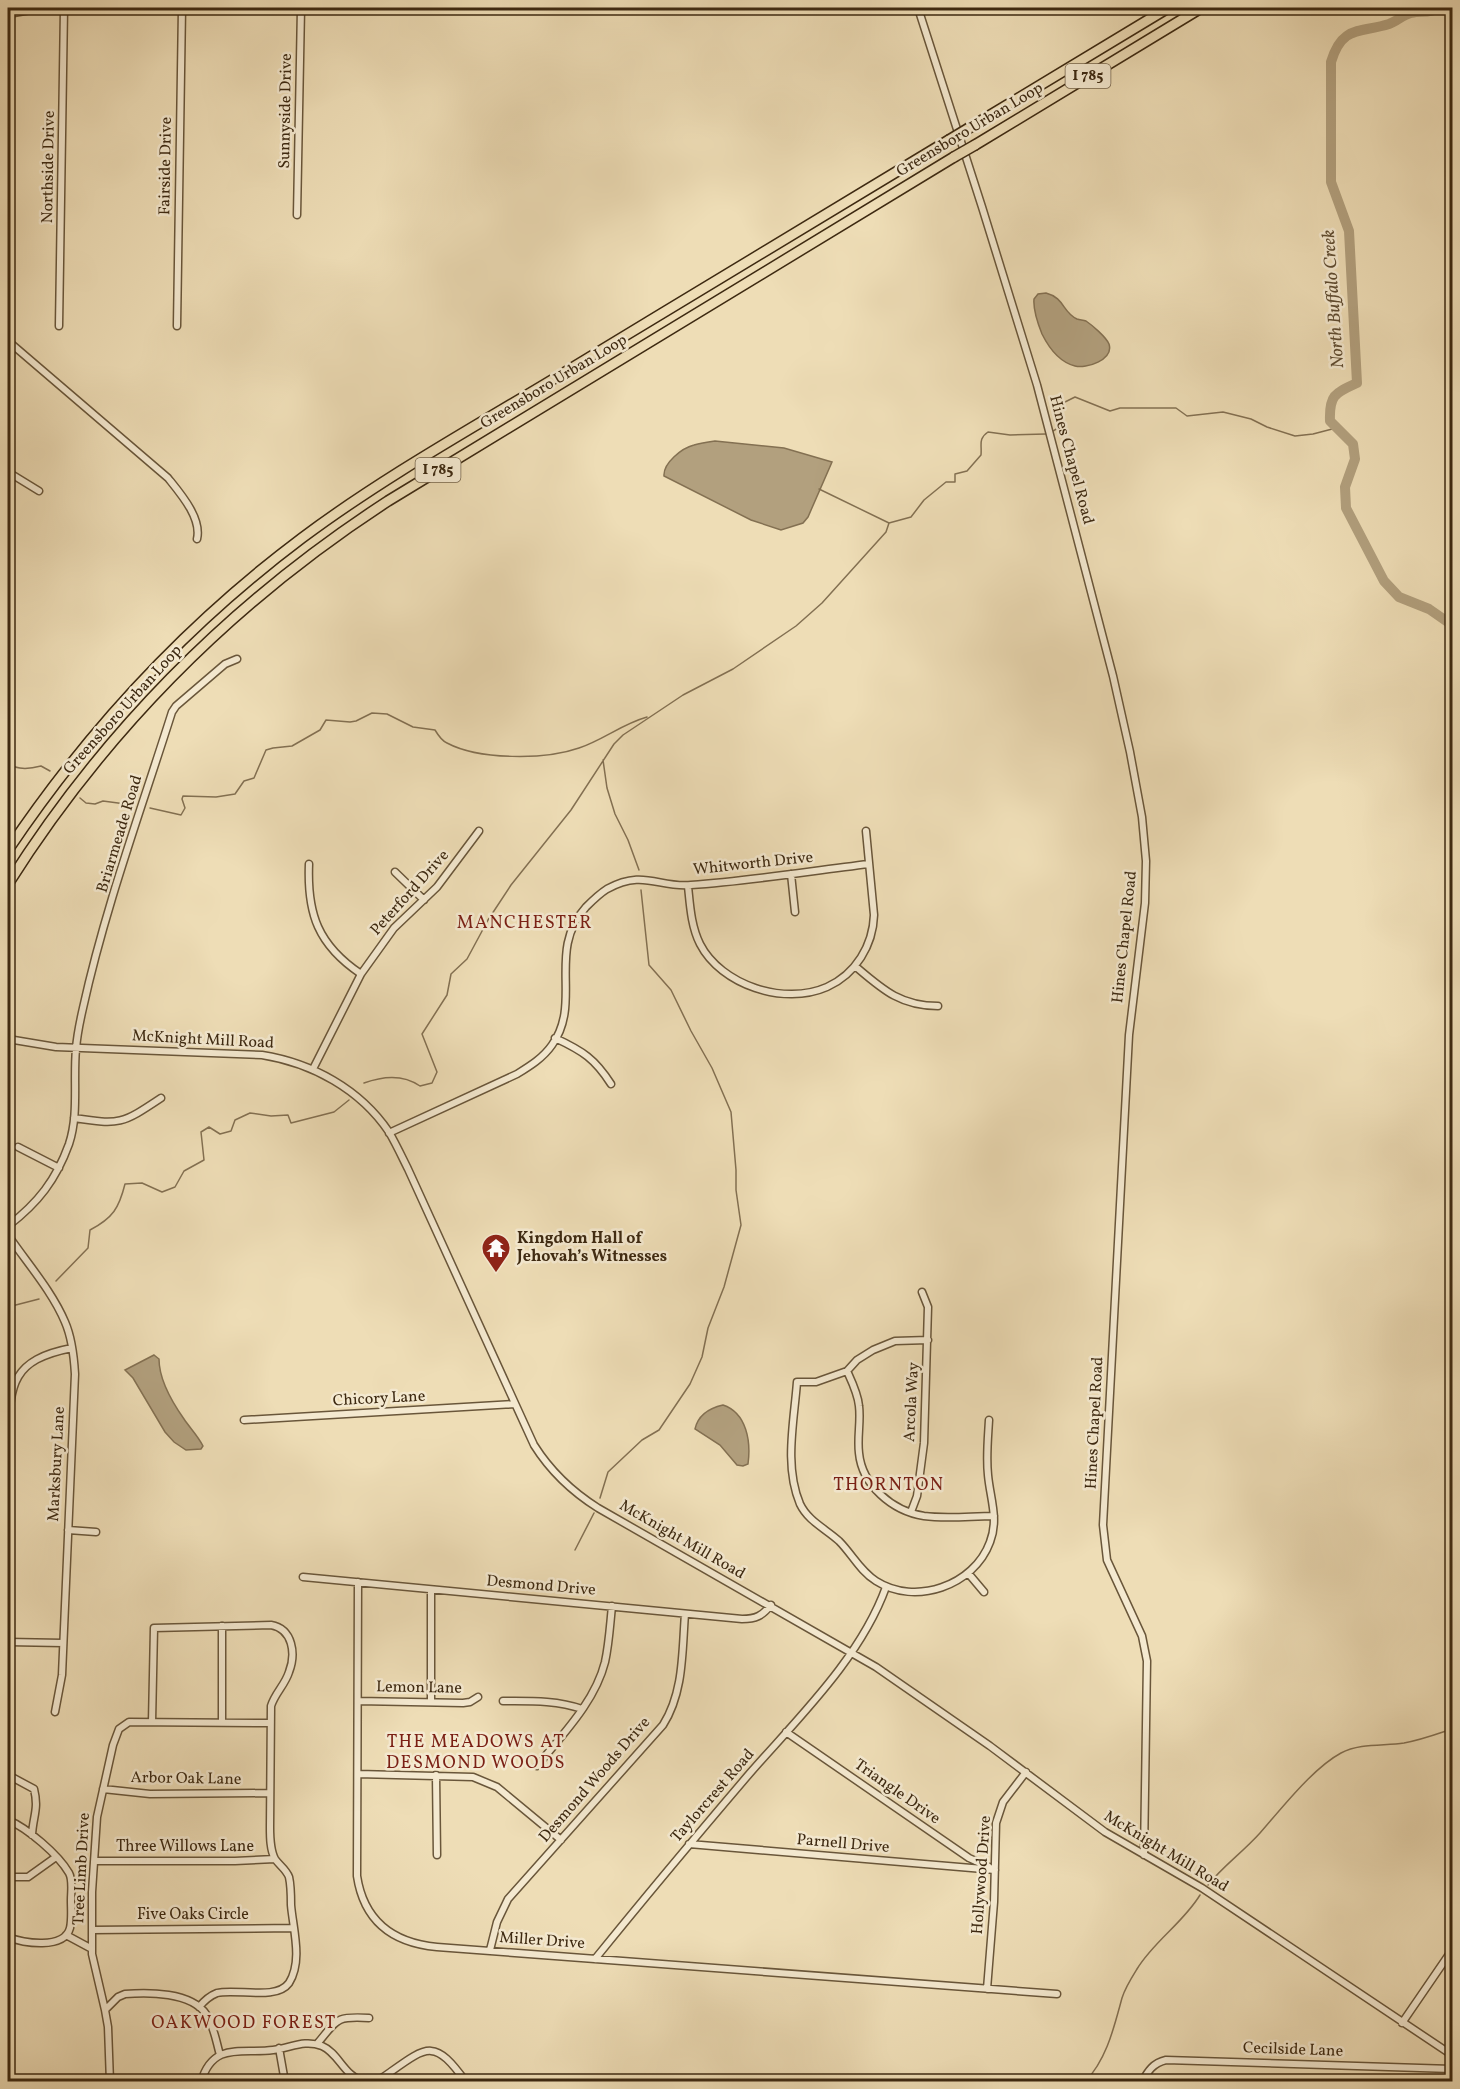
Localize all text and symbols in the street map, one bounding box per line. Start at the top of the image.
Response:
street label: Sunnyside Drive [274,53,298,169]
road number: I 785 [1066,64,1110,88]
street label: Greensboro Urban Loop [892,77,1048,183]
street label: Northside Drive [37,110,61,224]
street label: Fairside Drive [154,117,178,215]
water label: North Buffalo Creek [1317,229,1351,369]
street label: Greensboro Urban Loop [476,329,632,435]
street label: Hines Chapel Road [1043,393,1099,527]
road number: I 785 [416,458,460,482]
street label: Greensboro Urban Loop [59,640,187,780]
street label: Briarmeade Road [92,773,148,895]
street label: Peterford Drive [366,845,454,941]
street label: Whitworth Drive [692,847,814,881]
street label: Hines Chapel Road [1107,870,1143,1004]
district label: MANCHESTER [457,911,593,936]
street label: McKnight Mill Road [131,1025,275,1055]
place label: Kingdom Hall of Jehovah’s Witnesses [516,1228,667,1268]
temple icon: Kingdom Hall of Jehovah’s Witnesses [480,1232,512,1274]
street label: Hines Chapel Road [1081,1356,1109,1490]
street label: Arcola Way [899,1361,925,1443]
street label: Chicory Lane [332,1386,426,1412]
street label: Marksbury Lane [43,1406,71,1522]
district label: THORNTON [833,1473,945,1498]
street label: McKnight Mill Road [615,1495,749,1585]
street label: Desmond Drive [485,1570,597,1602]
street label: Lemon Lane [376,1676,462,1700]
street label: Desmond Woods Drive [534,1712,656,1848]
district label: THE MEADOWS AT DESMOND WOODS [386,1730,566,1776]
street label: Taylorcrest Road [666,1744,760,1848]
street label: Triangle Drive [849,1754,945,1830]
street label: Arbor Oak Lane [130,1767,242,1791]
street label: McKnight Mill Road [1099,1806,1233,1898]
street label: Tree Limb Drive [68,1812,96,1926]
street label: Hollywood Drive [967,1815,997,1935]
street label: Parnell Drive [796,1829,890,1859]
street label: Three Willows Lane [116,1836,254,1858]
street label: Five Oaks Circle [137,1904,249,1926]
street label: Miller Drive [498,1927,586,1955]
district label: OAKWOOD FOREST [151,2011,337,2036]
street label: Cecilside Lane [1242,2037,1344,2063]

